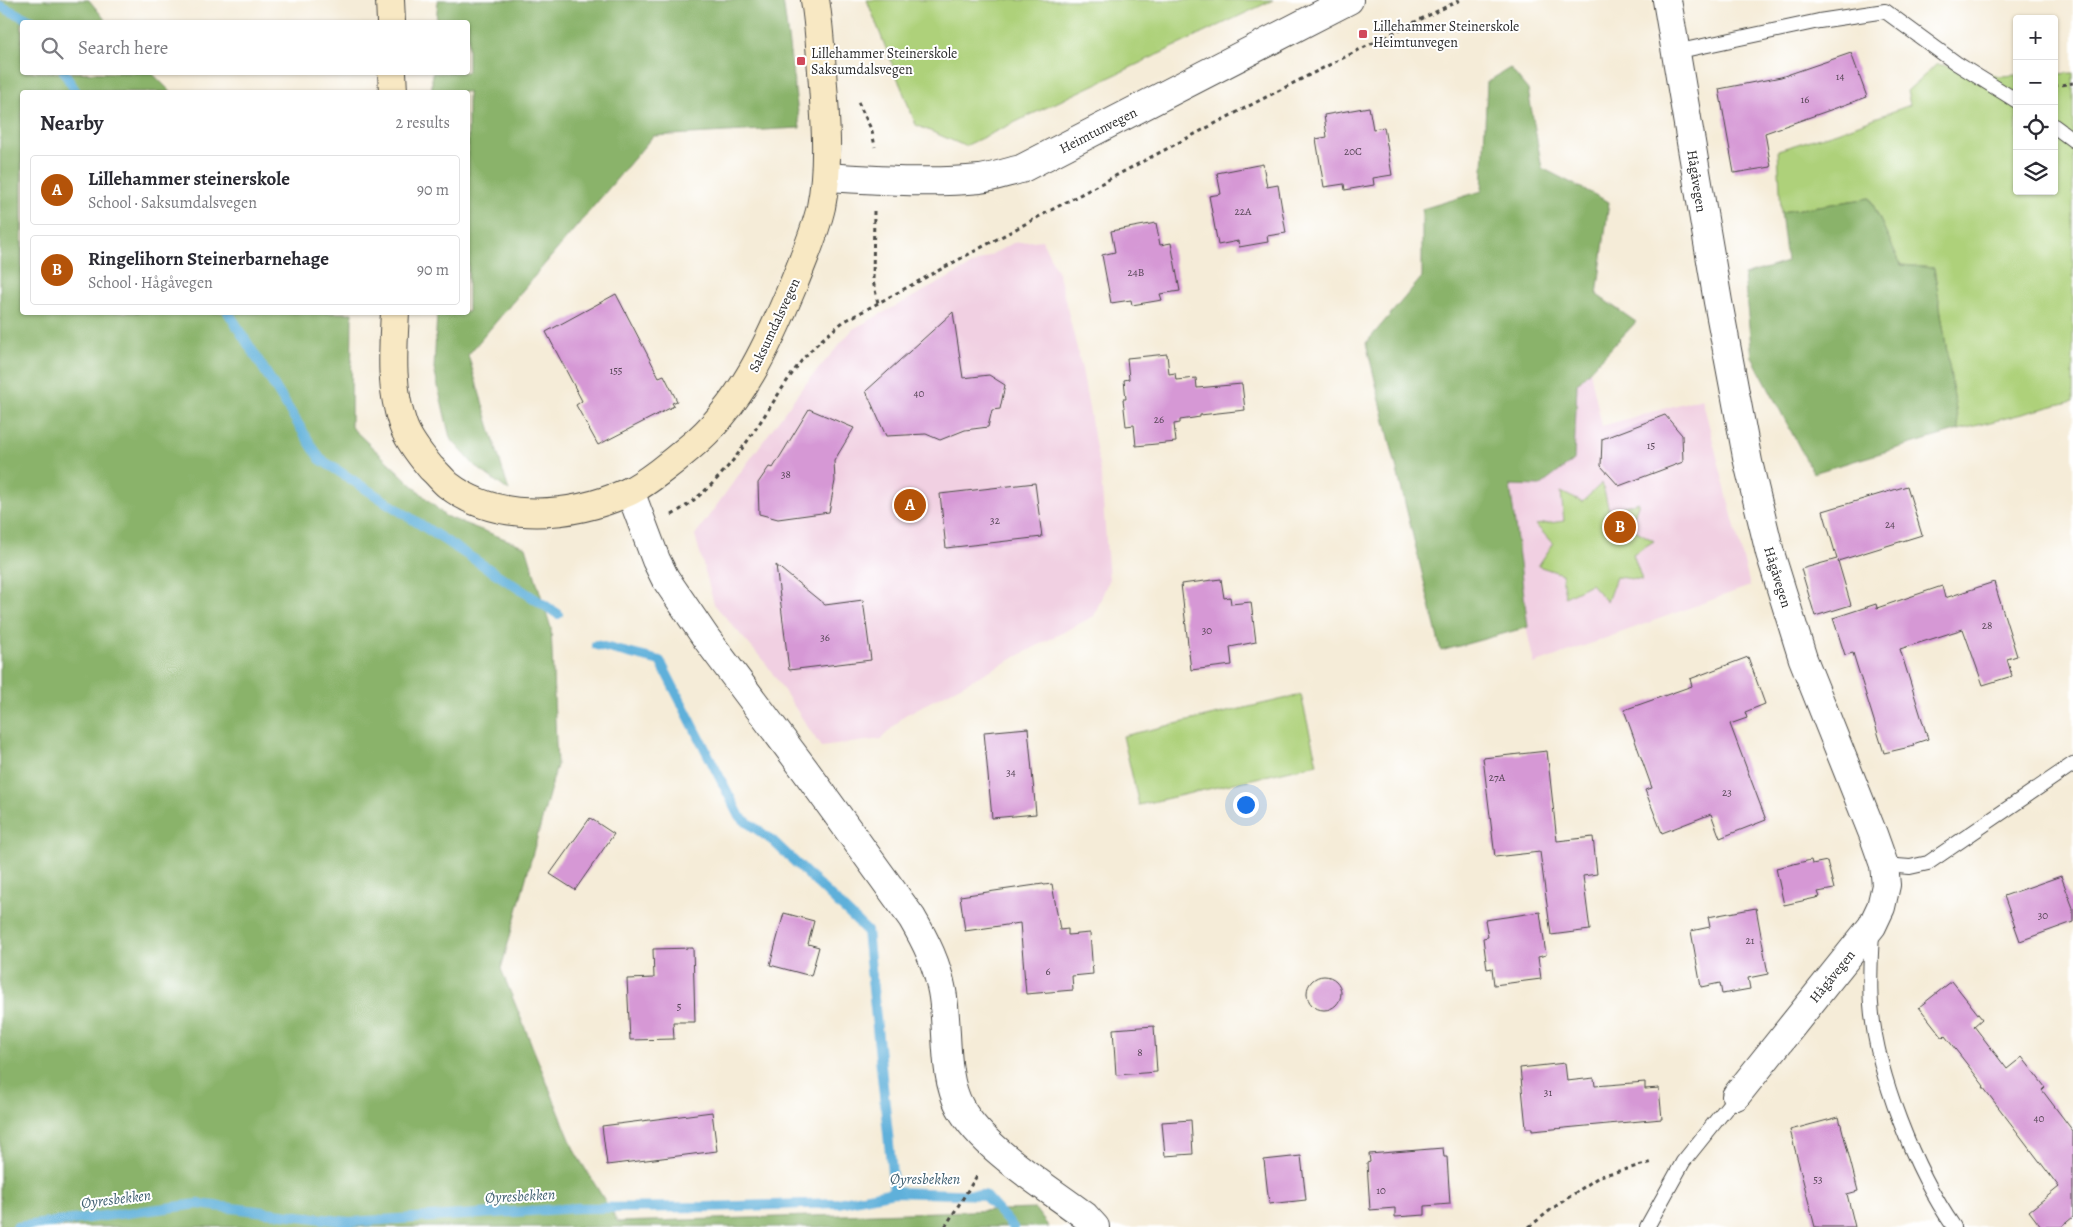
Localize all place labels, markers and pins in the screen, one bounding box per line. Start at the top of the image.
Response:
place label: Lillehammer Steinerskole Heimtunvegen [1373,17,1519,52]
marker: Lillehammer Steinerskole Heimtunvegen [1357,28,1369,40]
place label: Lillehammer Steinerskole Saksumdalsvegen [811,44,957,79]
marker: Lillehammer Steinerskole Saksumdalsvegen [795,55,807,67]
pin: A [894,486,926,524]
pin: B [1604,508,1636,546]

